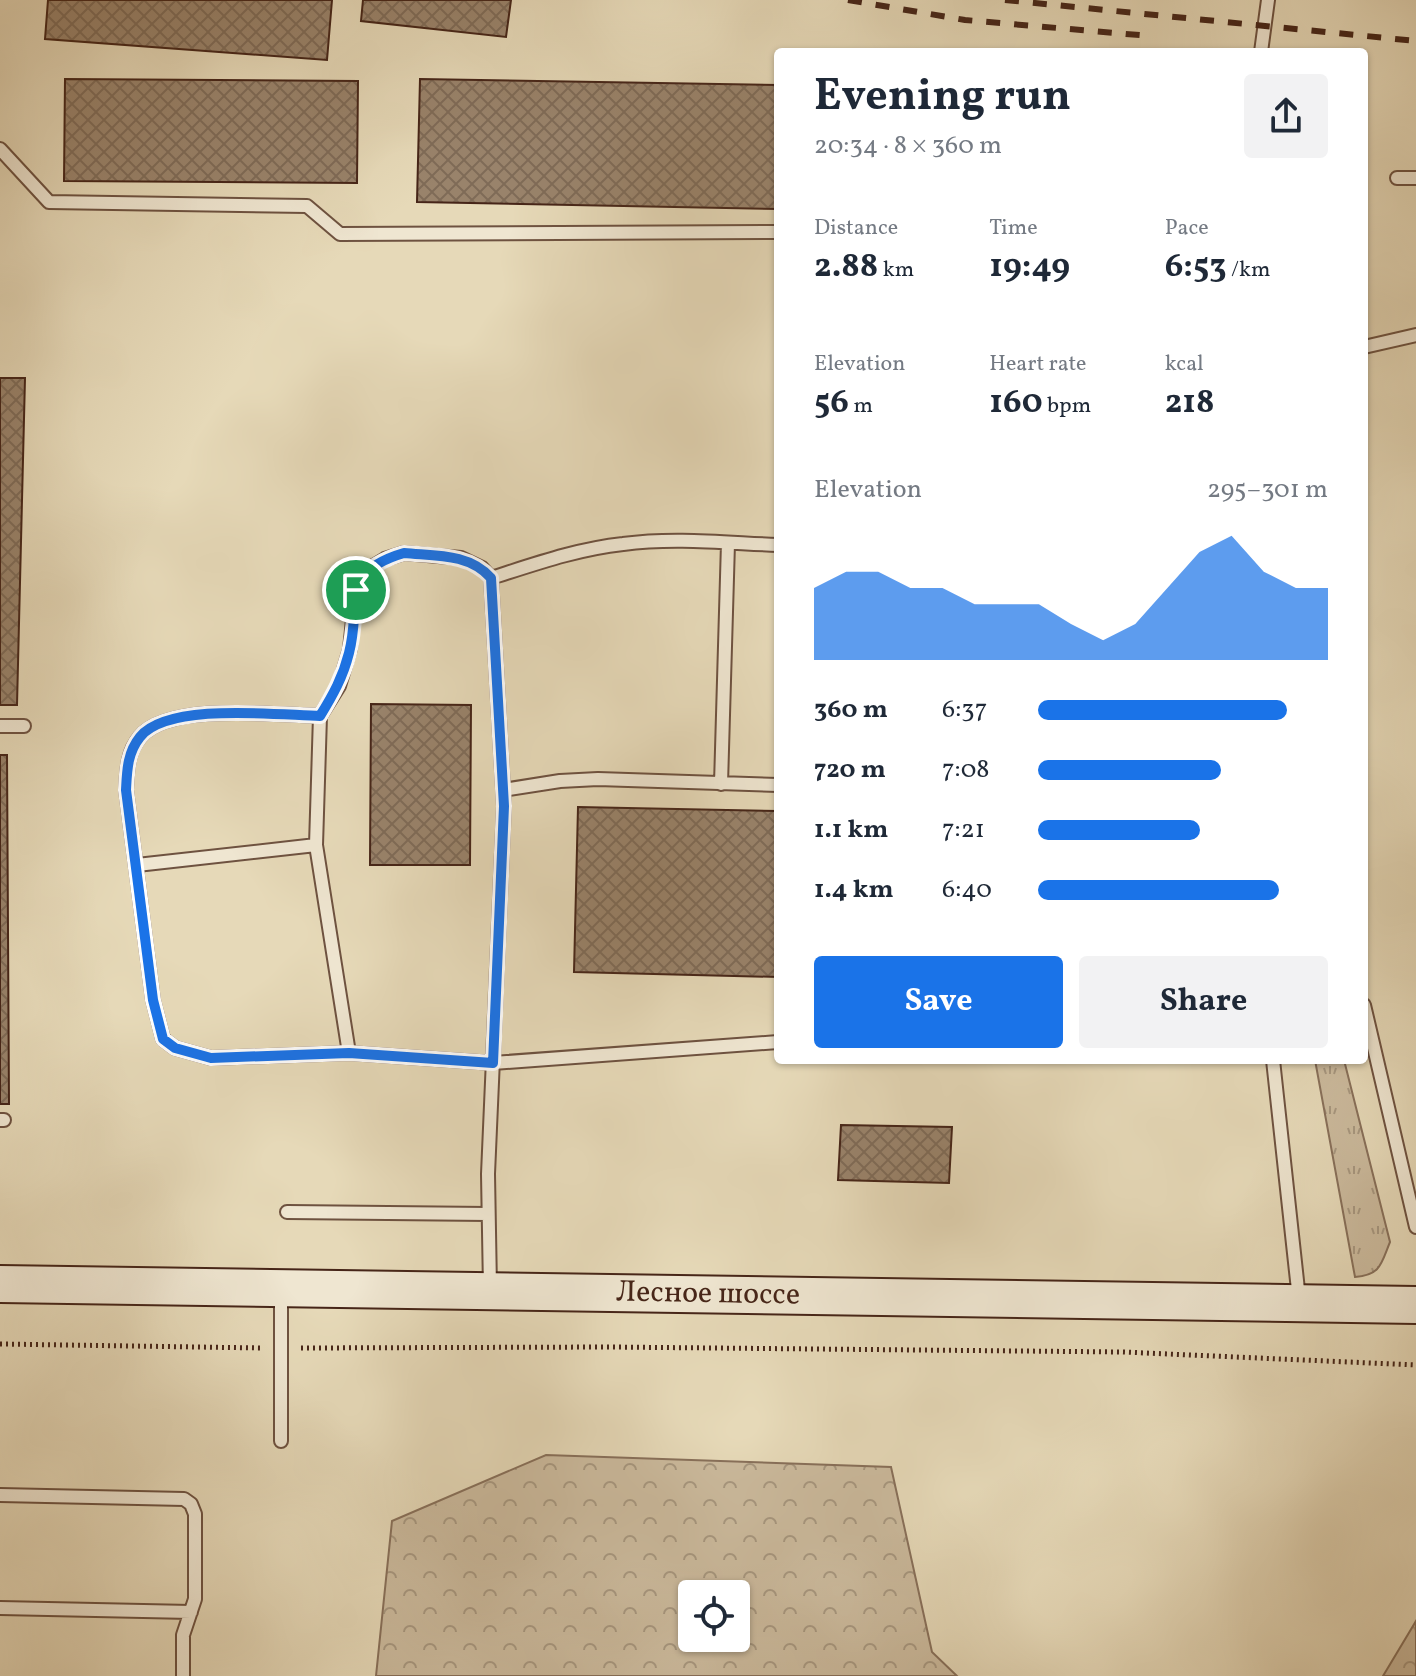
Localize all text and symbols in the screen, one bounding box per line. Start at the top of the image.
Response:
text: Evening run [814,67,1071,128]
button: share [1244,74,1328,158]
text: 20:34 · 8 × 360 m [814,128,1002,164]
text: Distance [814,213,898,244]
text: Time [989,213,1038,244]
text: Pace [1165,213,1209,244]
text: 2.88 [814,244,878,291]
text: 19:49 [989,244,1070,291]
text: 6:53 [1165,244,1227,291]
text: km [878,255,914,286]
text: /km [1227,255,1271,286]
text: Elevation [814,349,905,380]
text: Heart rate [989,349,1086,380]
text: kcal [1165,349,1204,380]
text: 56 [814,380,849,427]
text: 160 [989,380,1043,427]
text: 218 [1165,380,1215,427]
text: m [849,391,873,422]
text: bpm [1043,391,1091,422]
text: Elevation [814,472,922,508]
text: 295–301 m [1207,472,1328,508]
pin [322,556,390,624]
icon: arrive [334,568,378,612]
text: 360 m [814,692,888,728]
text: 6:37 [942,692,987,728]
text: 720 m [814,752,886,788]
text: 7:08 [942,752,990,788]
text: 1.1 km [814,812,888,848]
text: 7:21 [942,812,985,848]
text: 1.4 km [814,872,894,908]
text: 6:40 [942,872,992,908]
button: Save [814,956,1063,1048]
button: Share [1079,956,1328,1048]
street label: Лесное шоссе [615,1271,801,1317]
map controls [678,1580,750,1652]
button: locate [678,1580,750,1652]

